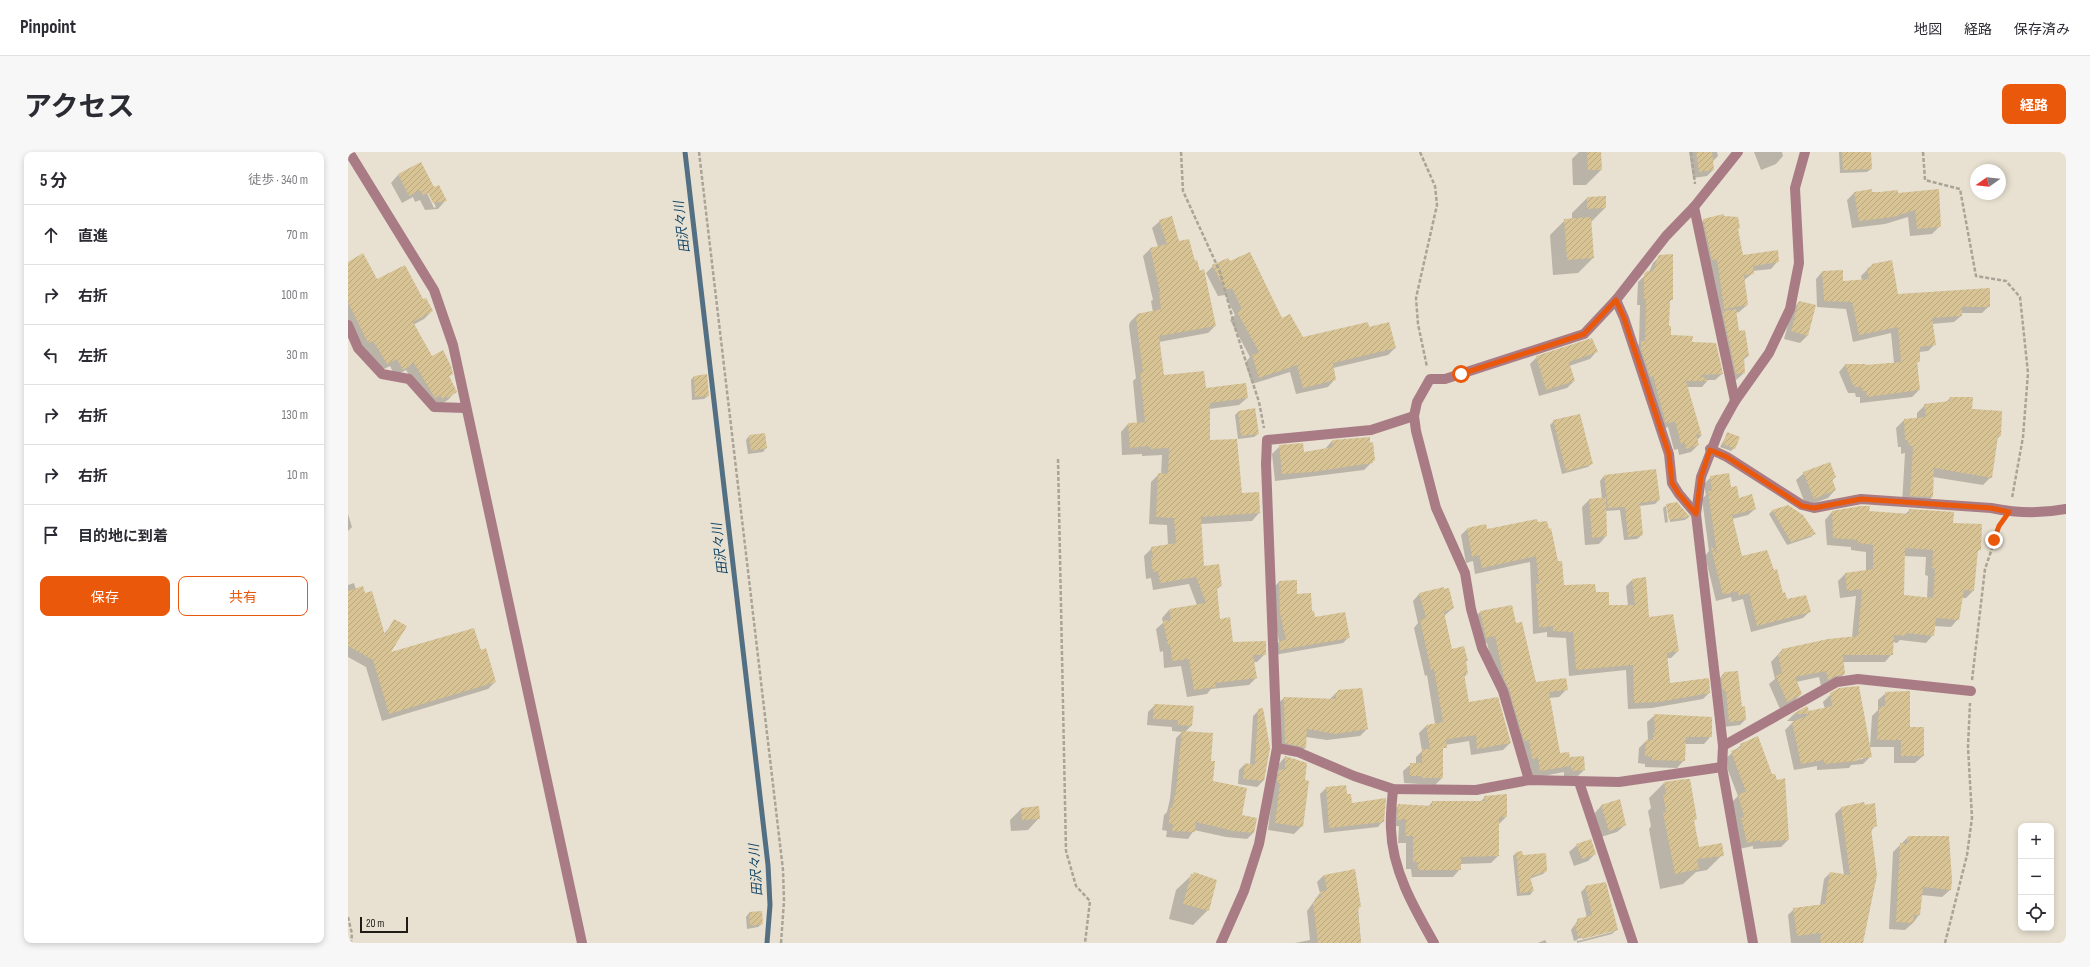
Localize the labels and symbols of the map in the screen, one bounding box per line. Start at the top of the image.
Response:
north arrow [1970,164,2006,200]
water label: 田沢々川 [671,198,693,254]
route start [1452,365,1470,383]
water label: 田沢々川 [709,520,731,576]
route end [1985,531,2003,549]
water label: 田沢々川 [746,842,766,897]
scale bar [360,915,408,934]

